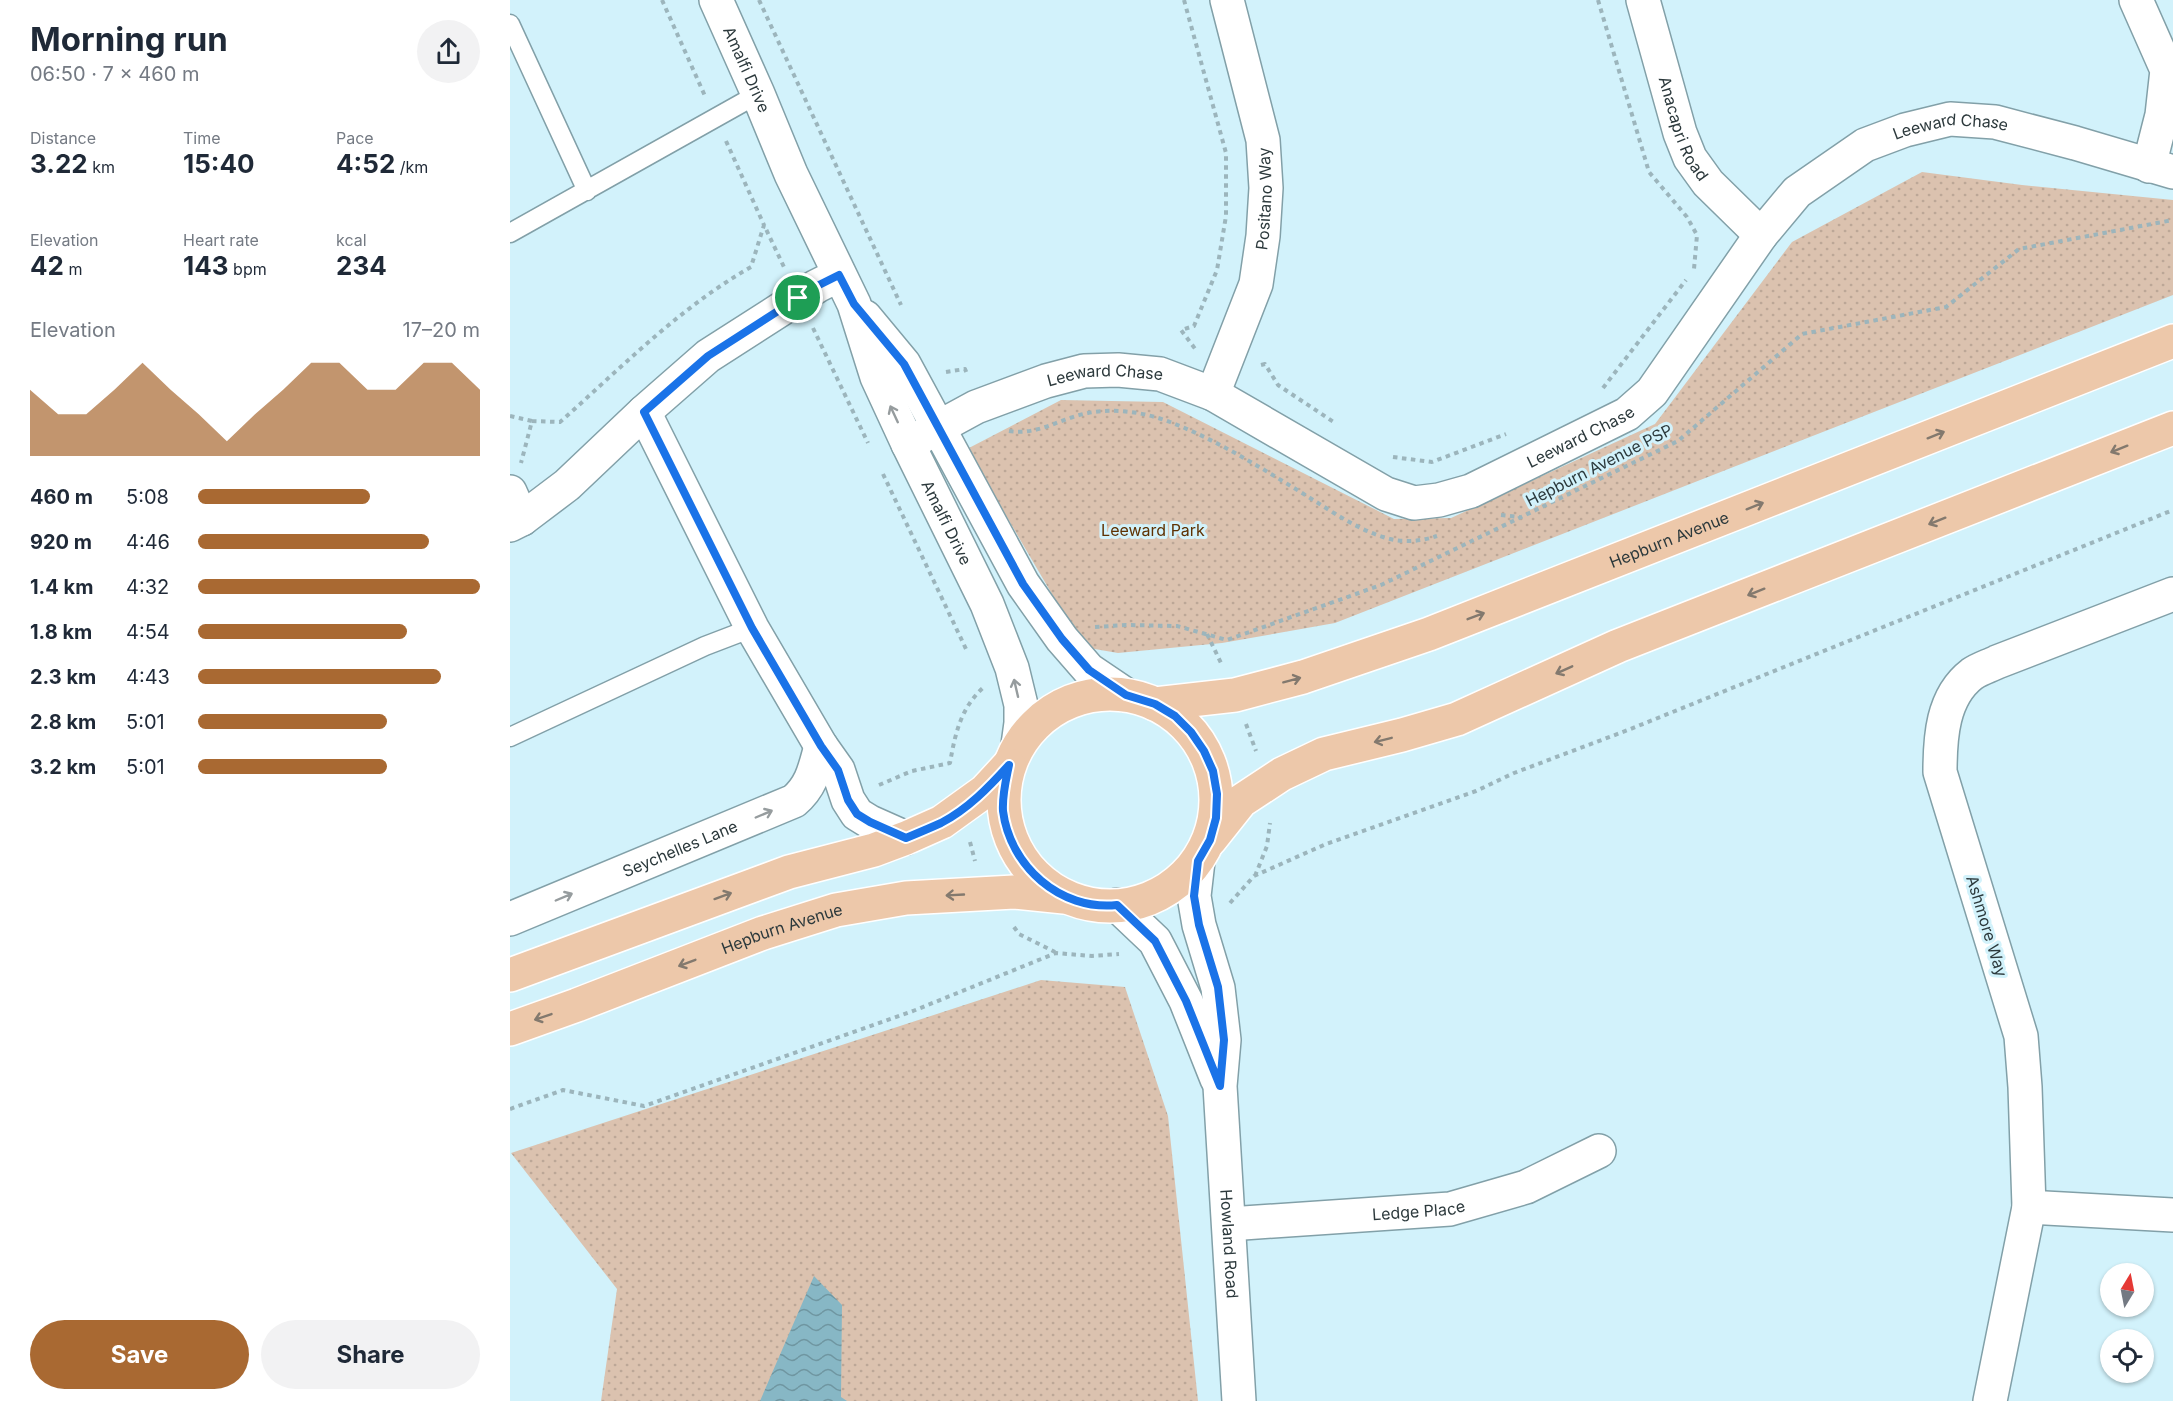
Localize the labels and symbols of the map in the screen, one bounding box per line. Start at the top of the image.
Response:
street label: Amalfi Drive [719,23,774,115]
street label: Anacapri Road [1655,74,1713,184]
street label: Leeward Chase [1890,109,2011,144]
street label: Positano Way [1251,147,1276,251]
pin [772,272,823,323]
street label: Leeward Chase [1045,360,1164,390]
street label: Leeward Chase [1523,402,1639,472]
one-way arrow [888,406,900,424]
street label: Hepburn Avenue PSP [1522,419,1676,511]
one-way arrow [1927,428,1945,439]
one-way arrow [2110,444,2128,455]
street label: Amalfi Drive [918,477,976,568]
one-way arrow [1745,500,1764,511]
street label: Hepburn Avenue [1606,507,1732,572]
one-way arrow [1928,516,1947,527]
park label: Leeward Park [1101,520,1205,540]
one-way arrow [1747,587,1766,598]
one-way arrow [1466,609,1484,620]
one-way arrow [1556,665,1574,677]
one-way arrow [1282,674,1301,686]
one-way arrow [1010,678,1022,697]
one-way arrow [1374,735,1393,747]
one-way arrow [755,808,773,819]
street label: Seychelles Lane [619,816,740,881]
street label: Ashmore Way [1962,873,2012,979]
one-way arrow [713,890,732,901]
one-way arrow [946,890,966,901]
one-way arrow [555,891,573,902]
street label: Hepburn Avenue [718,899,844,958]
one-way arrow [678,958,696,969]
one-way arrow [534,1012,553,1023]
street label: Howland Road [1216,1188,1243,1299]
street label: Ledge Place [1371,1195,1467,1224]
north arrow [2100,1263,2154,1317]

